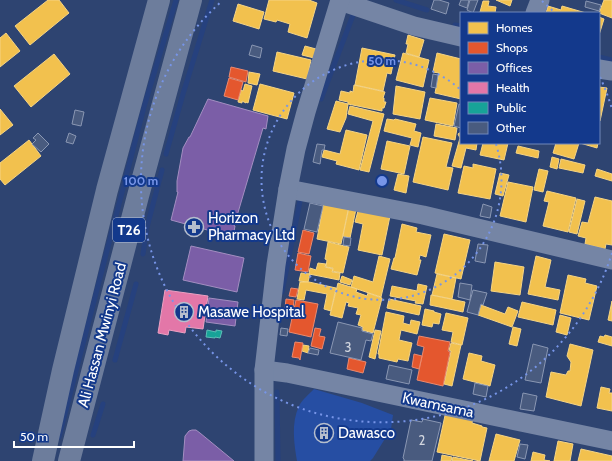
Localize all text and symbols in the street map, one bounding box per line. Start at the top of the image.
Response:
legend [460,12,600,144]
text: Homes [496,20,533,35]
text: Shops [496,40,528,55]
text: 50 m [368,53,396,68]
text: Offices [496,60,532,75]
text: Health [496,80,530,95]
text: Public [496,100,527,115]
text: Other [496,120,526,135]
text: 100 m [124,173,158,188]
centre of rings [375,174,389,188]
place label: Horizon Pharmacy Ltd [208,209,295,244]
pharmacy icon: Horizon Pharmacy Ltd [183,216,205,238]
road number: T26 [113,218,145,242]
street label: Ali Hassan Mwinyi Road [74,261,130,409]
building icon: Masawe Hospital [173,301,195,323]
place label: Masawe Hospital [198,303,305,321]
house number: 3 [344,339,352,355]
street label: Kwamsama [401,389,476,422]
building icon: Dawasco [313,422,335,444]
scale bar [14,423,134,449]
place label: Dawasco [338,424,395,442]
text: 50 m [20,429,48,444]
house number: 2 [419,432,426,448]

